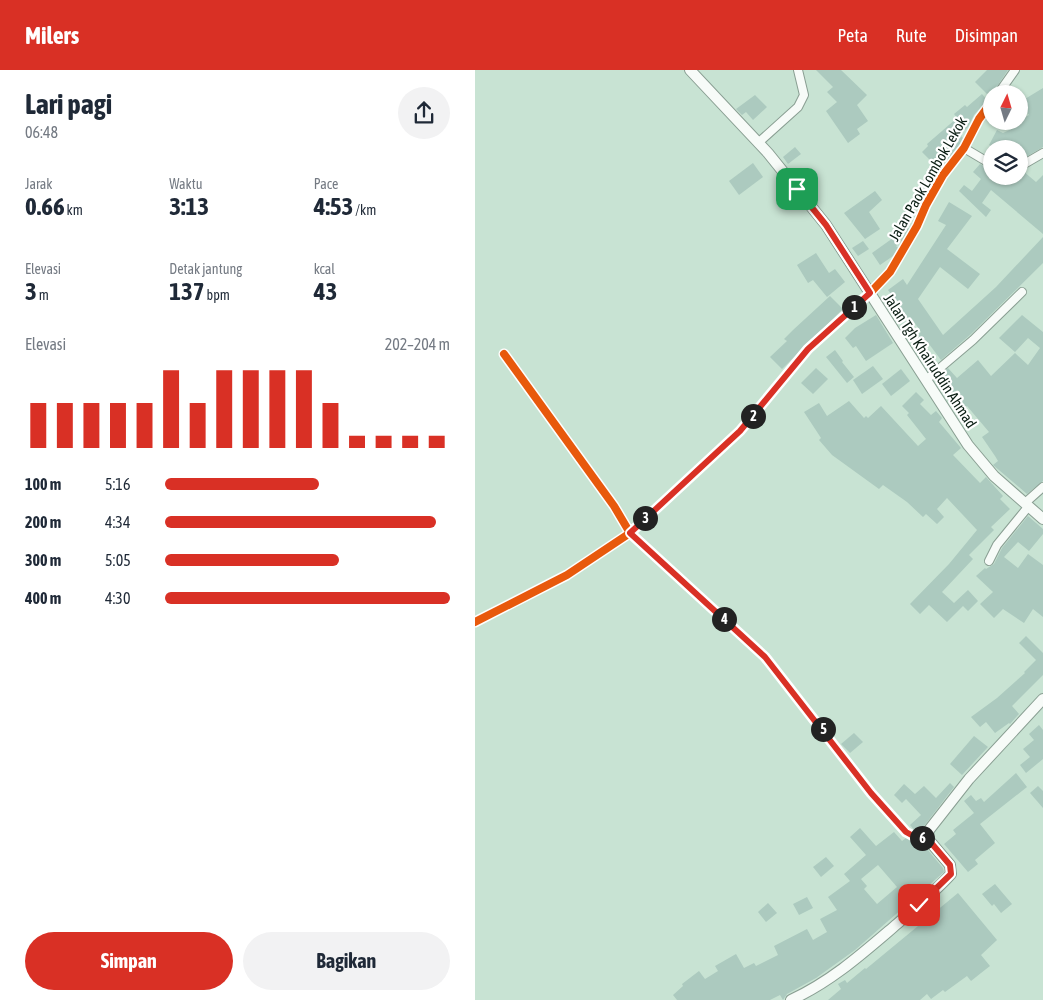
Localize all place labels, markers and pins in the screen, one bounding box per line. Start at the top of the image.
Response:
pin [776,168,818,210]
pin: 1 [841,294,867,320]
pin: 2 [741,404,765,428]
pin: 3 [633,506,657,530]
pin: 4 [711,606,737,632]
pin: 5 [811,716,835,742]
pin: 6 [909,826,935,850]
pin [898,884,940,926]

